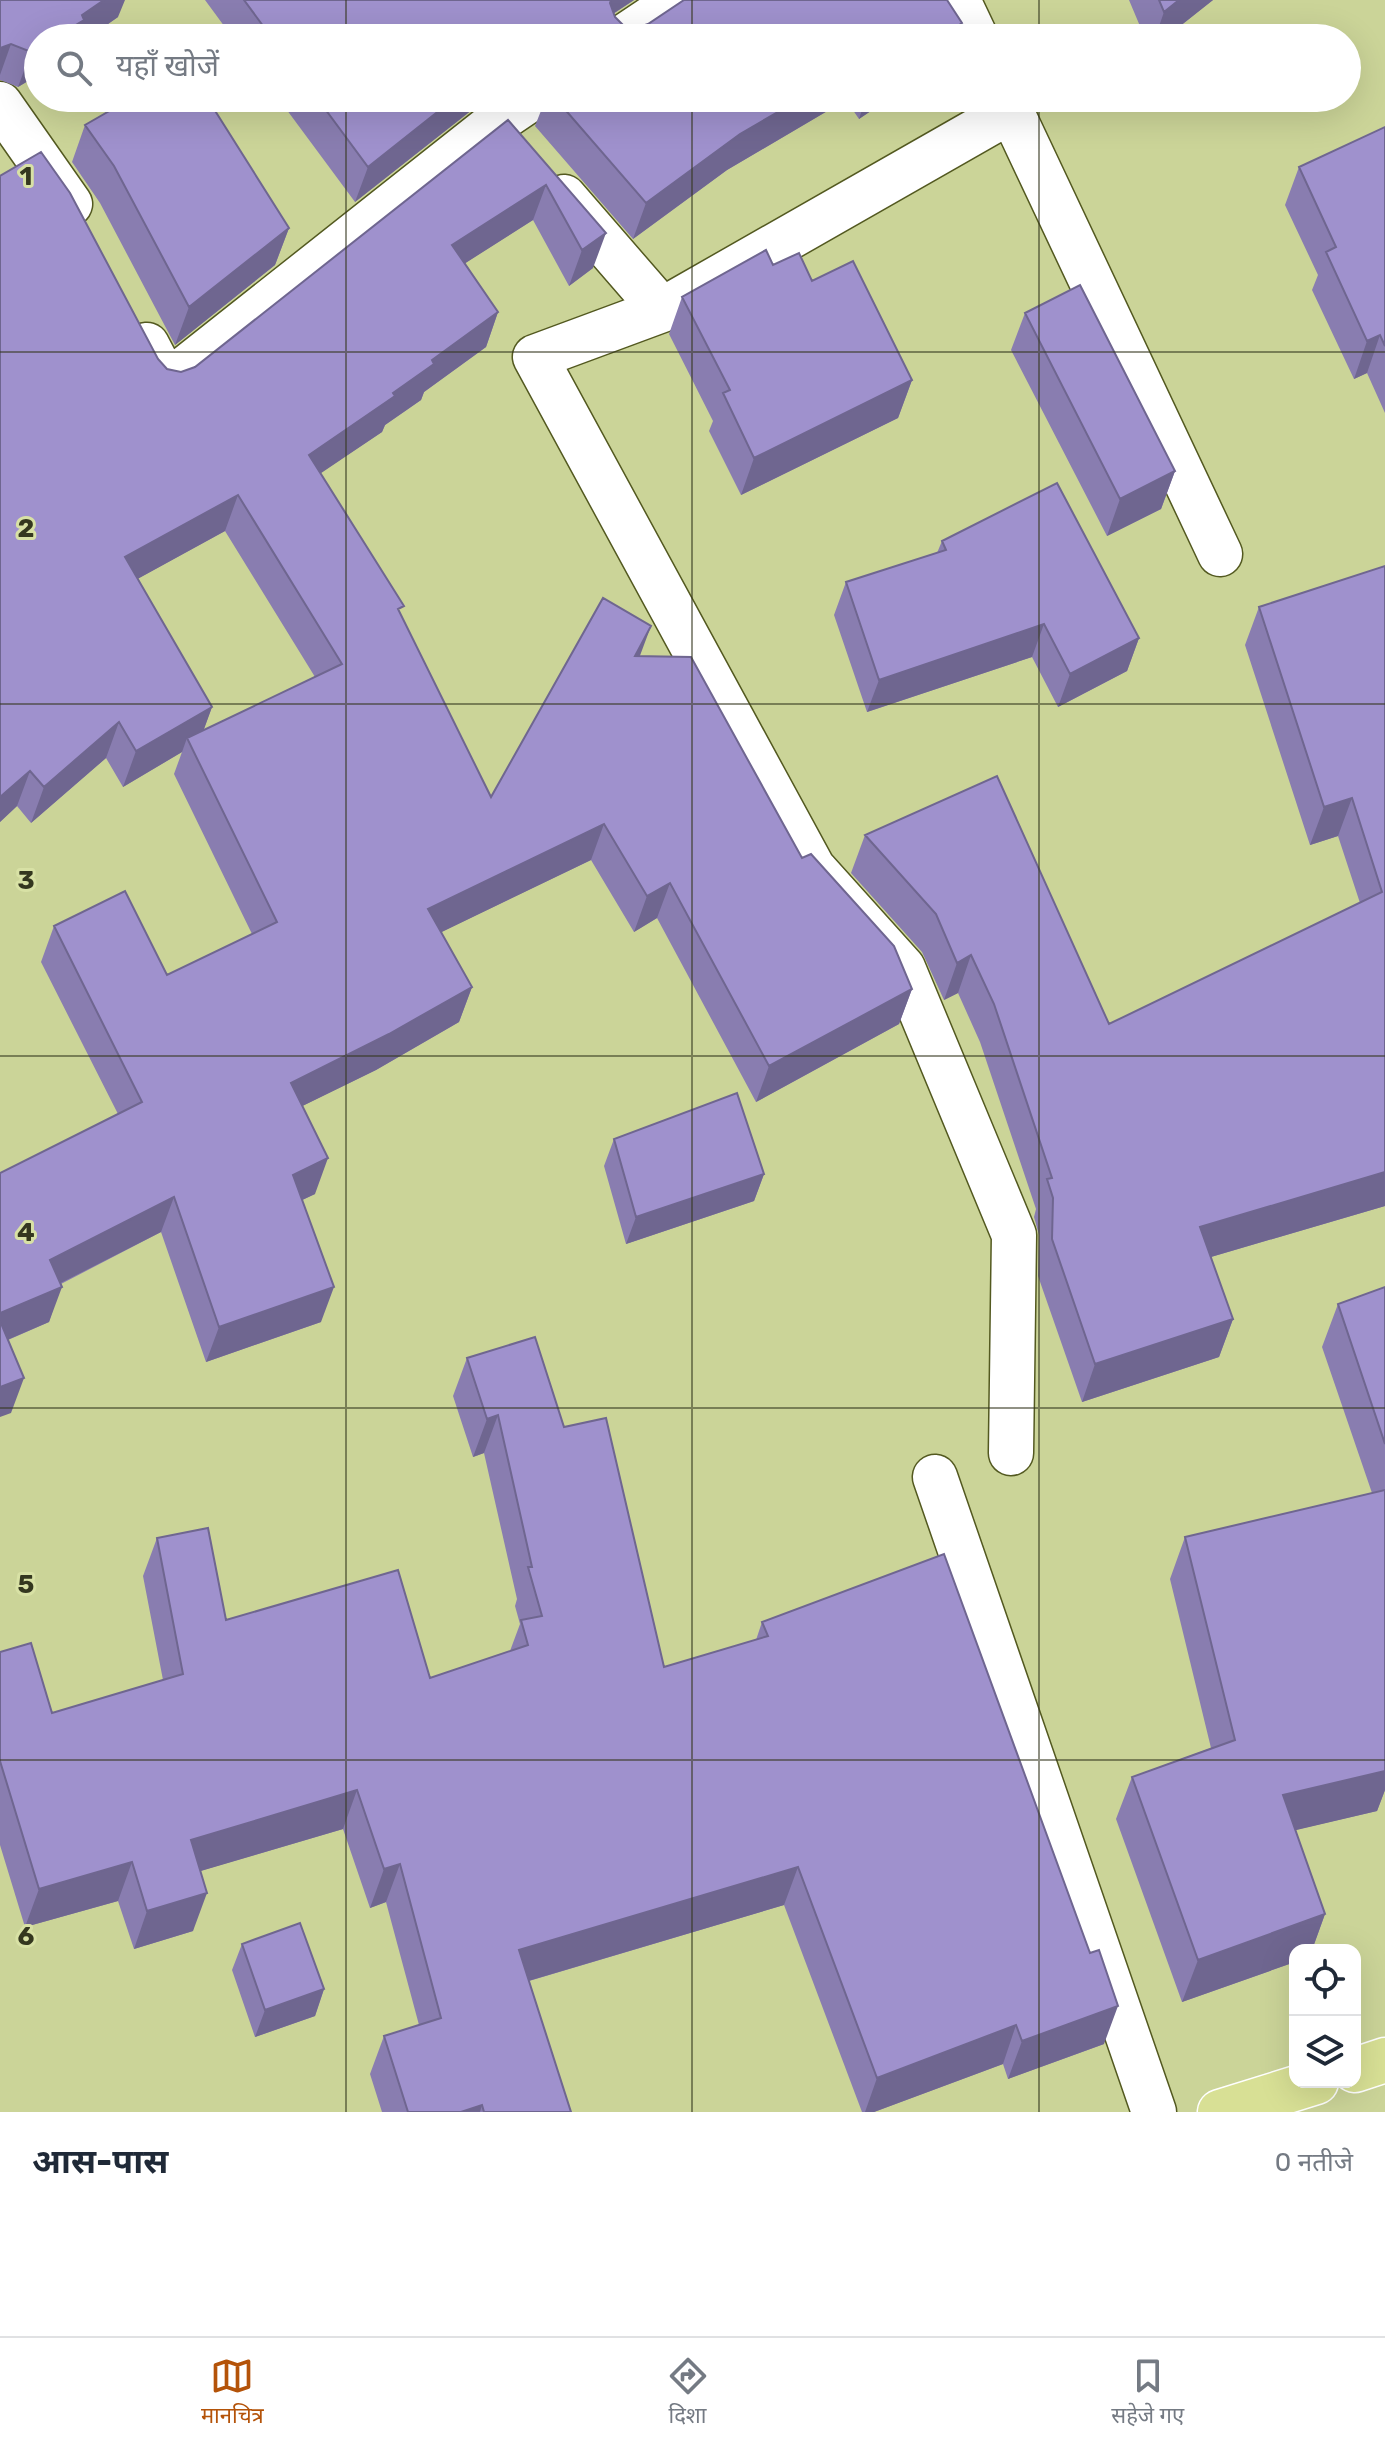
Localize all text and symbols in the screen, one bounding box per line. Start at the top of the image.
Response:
search box [24,24,1361,112]
icon: search [52,46,96,90]
text: यहाँ खोजें [116,48,219,84]
text: 1 [20,161,32,192]
text: 2 [18,513,34,544]
text: 3 [17,865,35,896]
text: 4 [17,1217,35,1248]
text: 5 [18,1569,34,1600]
text: 6 [18,1921,35,1952]
map controls [1289,1944,1361,2088]
button: locate [1289,1944,1361,2016]
button: layers [1289,2016,1361,2088]
text: आस-पास [32,2141,168,2182]
text: 0 नतीजे [1275,2147,1353,2178]
tab: मानचित्र [201,2354,264,2432]
tab: दिशा [666,2354,710,2432]
tab: सहेजे गए [1111,2354,1184,2432]

